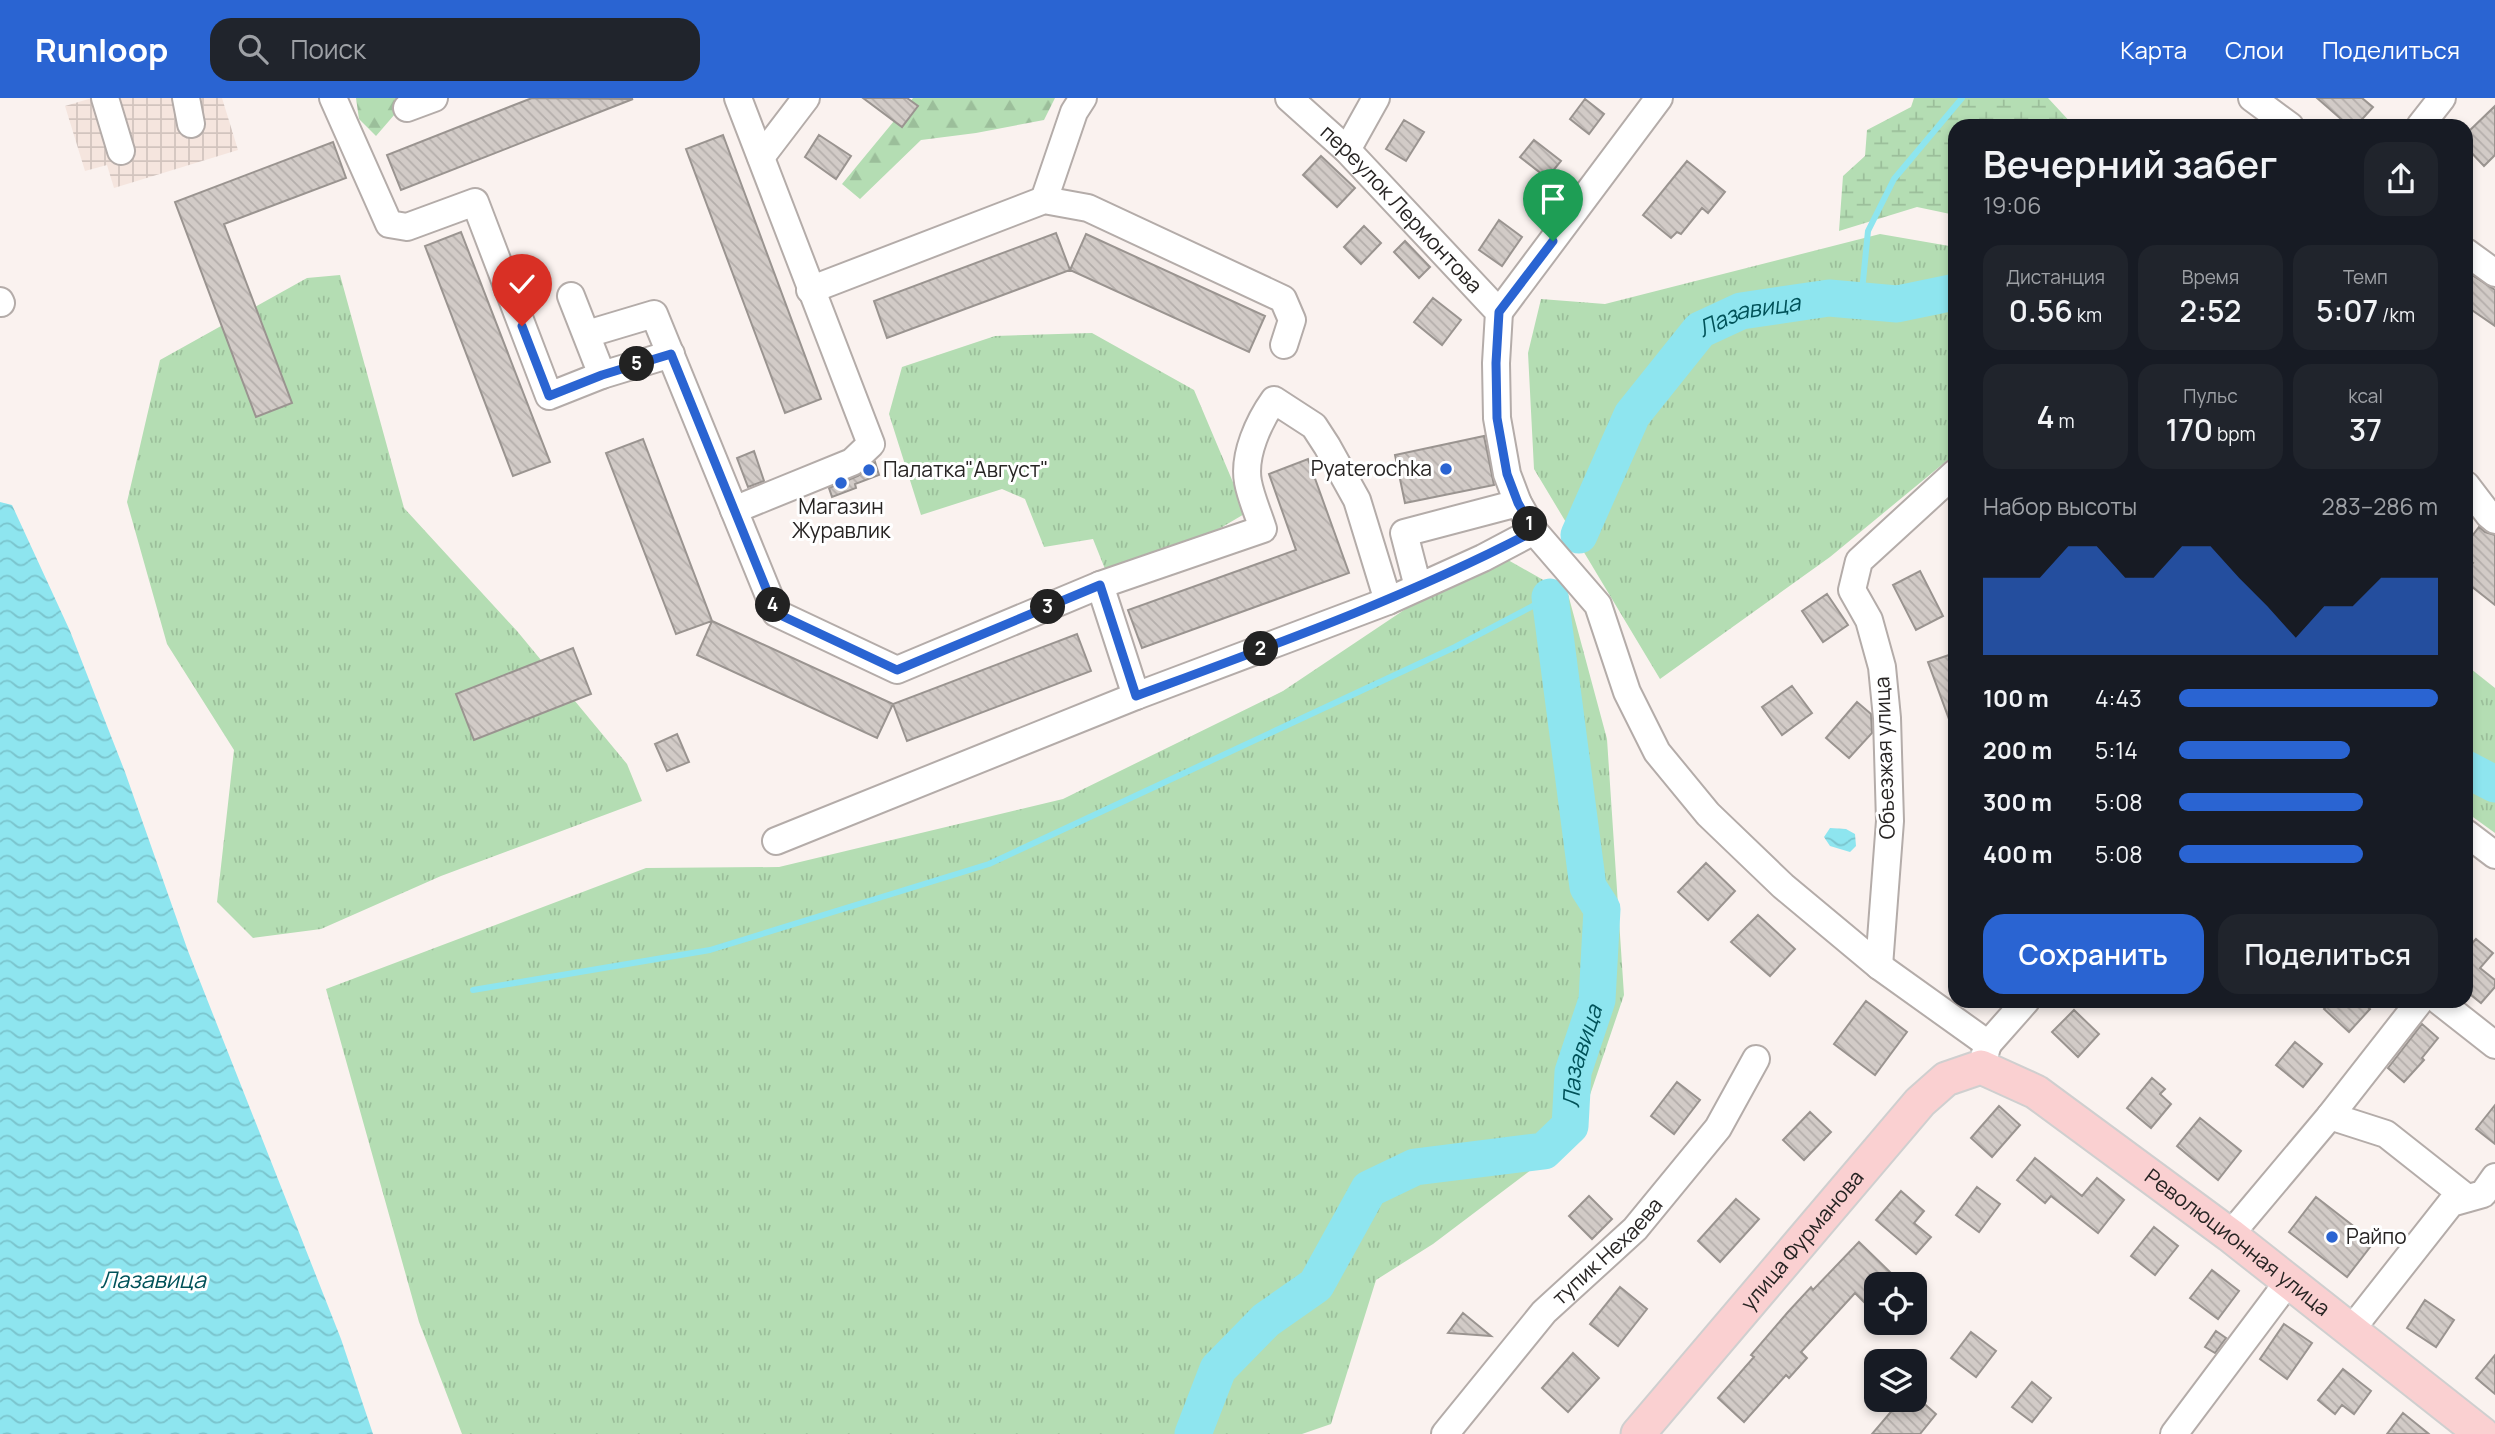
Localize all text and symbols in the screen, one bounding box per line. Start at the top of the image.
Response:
search box [210,18,700,81]
text: Runloop [35,27,168,72]
icon: search [234,30,272,68]
text: Поиск [290,31,366,67]
text: Карта [2120,33,2187,66]
text: Слои [2225,33,2284,66]
text: Поделиться [2322,33,2460,66]
street label: переулок Лермонтова [1315,118,1489,299]
text: Вечерний забег [1983,137,2277,189]
button: share [2364,142,2438,216]
pin [1523,169,1583,241]
icon: arrive [1534,180,1572,218]
text: 19:06 [1983,189,2041,221]
pin [492,254,552,326]
text: Дистанция [2006,264,2105,290]
text: Время [2182,264,2239,290]
text: Темп [2343,264,2388,290]
icon: check [503,265,541,303]
water label: Лазавица [1692,285,1803,344]
text: 0.56 [2009,290,2073,331]
text: 2:52 [2180,290,2241,331]
text: 5:07 [2316,290,2378,331]
text: km [2073,302,2102,328]
text: /km [2378,302,2415,328]
pin: 5 [620,346,654,382]
text: 5 [631,350,642,376]
text: Пульс [2183,383,2238,409]
text: kcal [2348,383,2383,409]
text: 4 [2037,396,2055,437]
text: m [2055,408,2075,434]
text: 170 [2165,409,2213,450]
text: 37 [2349,409,2382,450]
text: bpm [2213,421,2256,447]
place label: Pyaterochka [1311,454,1432,482]
place label: Палатка"Август" [883,455,1049,483]
marker: Pyaterochka [1438,461,1454,477]
marker: Палатка"Август" [861,462,877,478]
marker: Магазин Журавлик [833,475,849,491]
text: Набор высоты [1983,490,2137,522]
text: 283–286 m [2322,490,2438,522]
place label: Магазин Журавлик [792,492,891,544]
pin: 1 [1512,506,1548,542]
text: 1 [1525,510,1534,536]
pin: 4 [756,588,790,622]
pin: 3 [1030,589,1066,624]
text: 4 [767,591,778,617]
text: 3 [1042,593,1053,619]
pin: 2 [1244,632,1278,666]
text: 2 [1255,635,1266,661]
street label: Объезжая улица [1867,676,1901,840]
text: 100 m [1983,682,2049,714]
text: 4:43 [2095,682,2142,714]
text: 200 m [1983,734,2052,766]
text: 5:14 [2095,734,2138,766]
text: 300 m [1983,786,2052,818]
text: 5:08 [2095,786,2143,818]
text: 400 m [1983,838,2053,870]
text: 5:08 [2095,838,2143,870]
button: Сохранить [1983,914,2204,994]
button: Поделиться [2218,914,2438,994]
water label: Лазавица [1554,999,1610,1109]
street label: Революционная улица [2139,1162,2336,1322]
street label: улица Фурманова [1734,1164,1869,1316]
street label: тупик Нехаева [1546,1191,1668,1311]
place label: Райпо [2346,1222,2407,1250]
marker: Райпо [2324,1229,2340,1245]
water label: Лазавица [100,1263,207,1295]
map controls [1864,1272,1927,1412]
button: locate [1864,1272,1927,1335]
button: layers [1864,1349,1927,1412]

